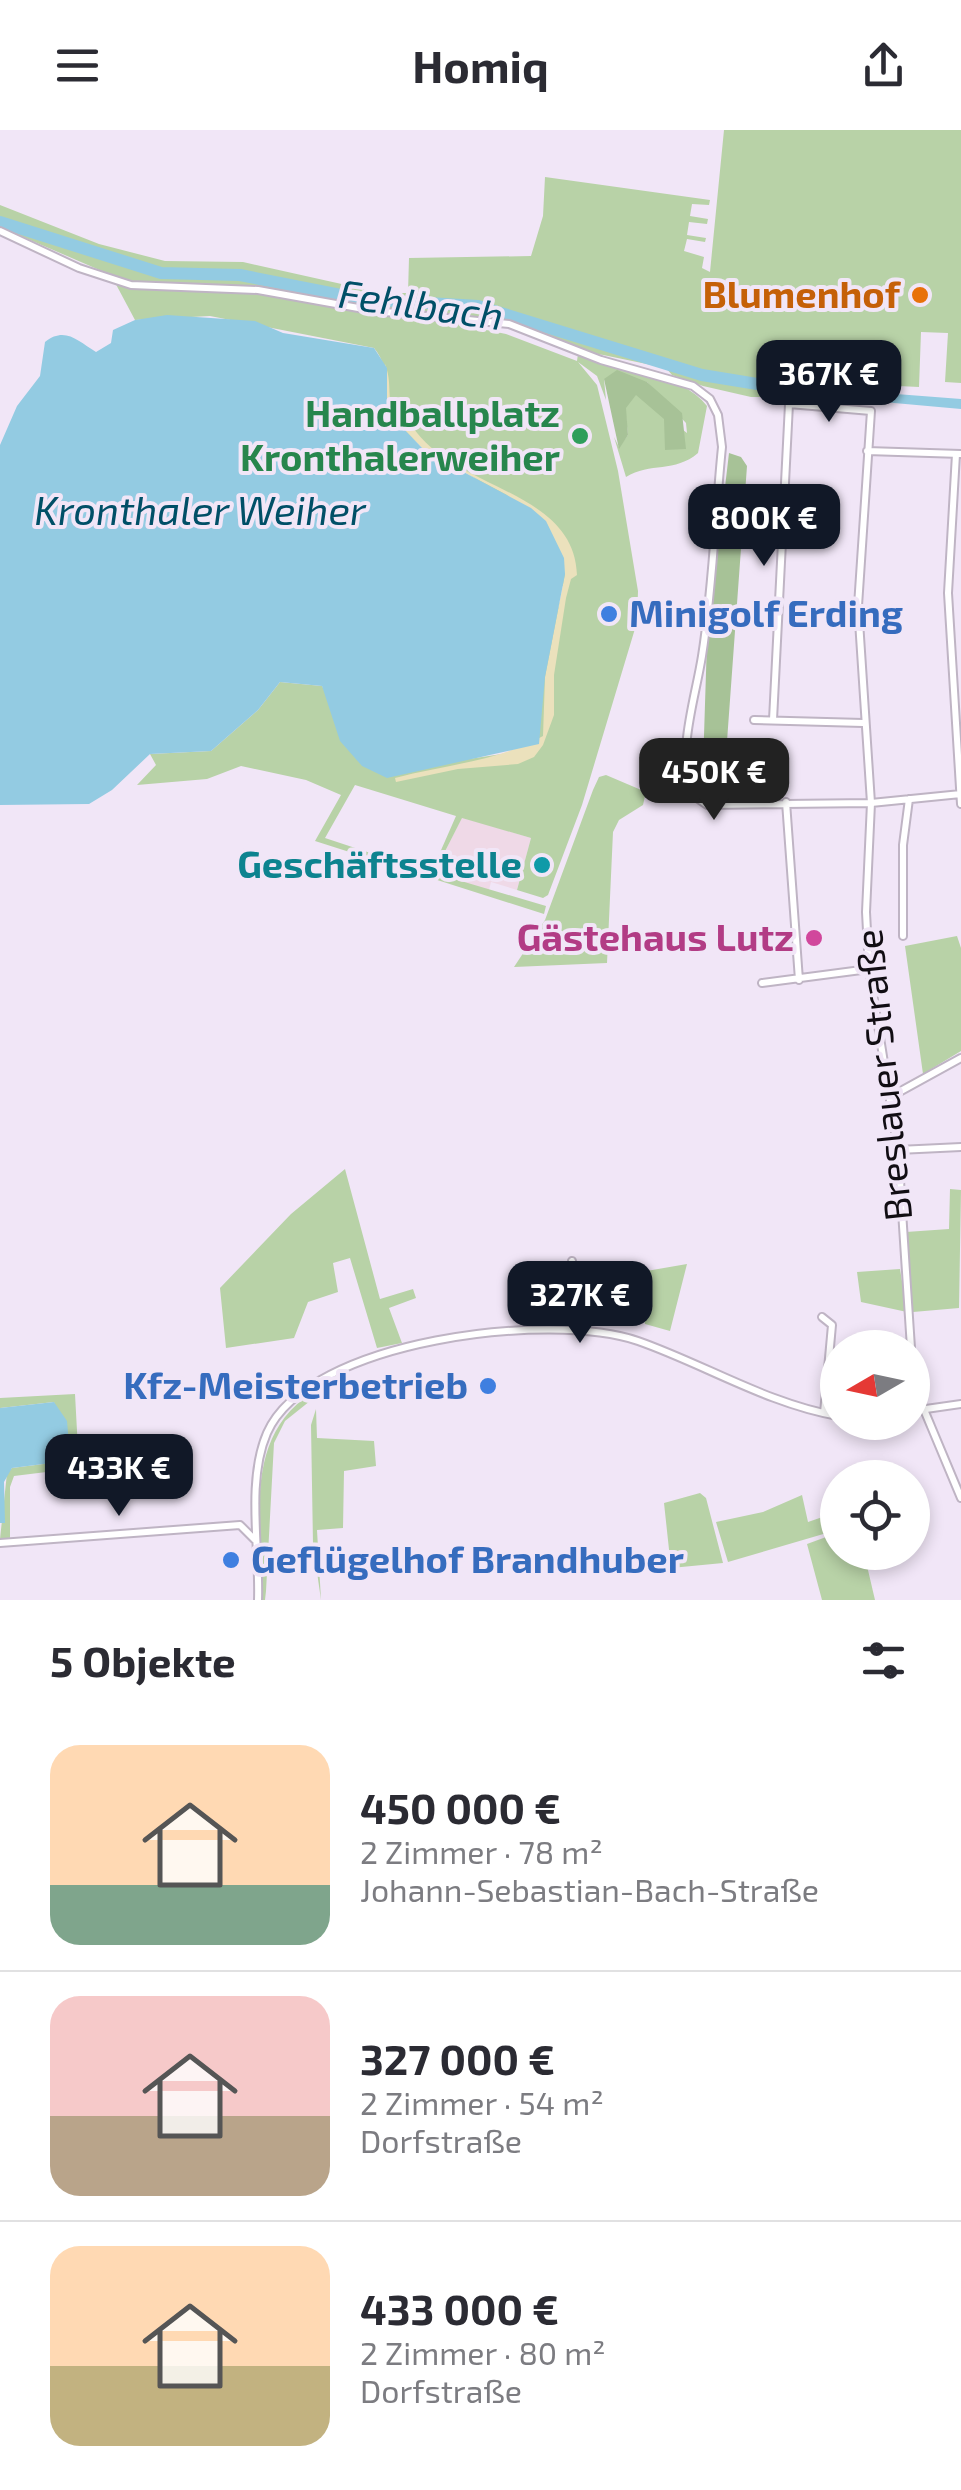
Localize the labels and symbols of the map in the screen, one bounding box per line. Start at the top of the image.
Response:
water label: Fehlbach [336,268,507,338]
place label: Blumenhof [702,270,902,316]
marker: Blumenhof [909,284,931,306]
pin: 367K € [748,340,910,425]
place label: Handballplatz Kronthalerweiher [240,389,560,479]
marker: Handballplatz Kronthalerweiher [569,425,591,447]
pin: 800K € [683,484,845,569]
water label: Kronthaler Weiher [34,485,367,533]
place label: Minigolf Erding [629,589,903,635]
marker: Minigolf Erding [598,603,620,625]
pin: 450K € [633,738,795,823]
place label: Geschäftsstelle [237,840,522,886]
marker: Geschäftsstelle [531,854,553,876]
place label: Gästehaus Lutz [517,913,794,959]
marker: Gästehaus Lutz [803,927,825,949]
street label: Breslauer Straße [844,927,920,1223]
pin: 327K € [499,1261,661,1346]
north arrow [820,1330,930,1440]
place label: Kfz-Meisterbetrieb [123,1361,468,1407]
marker: Kfz-Meisterbetrieb [477,1375,499,1397]
pin: 433K € [38,1434,200,1519]
place label: Geflügelhof Brandhuber [251,1535,684,1581]
marker: Geflügelhof Brandhuber [220,1549,242,1571]

